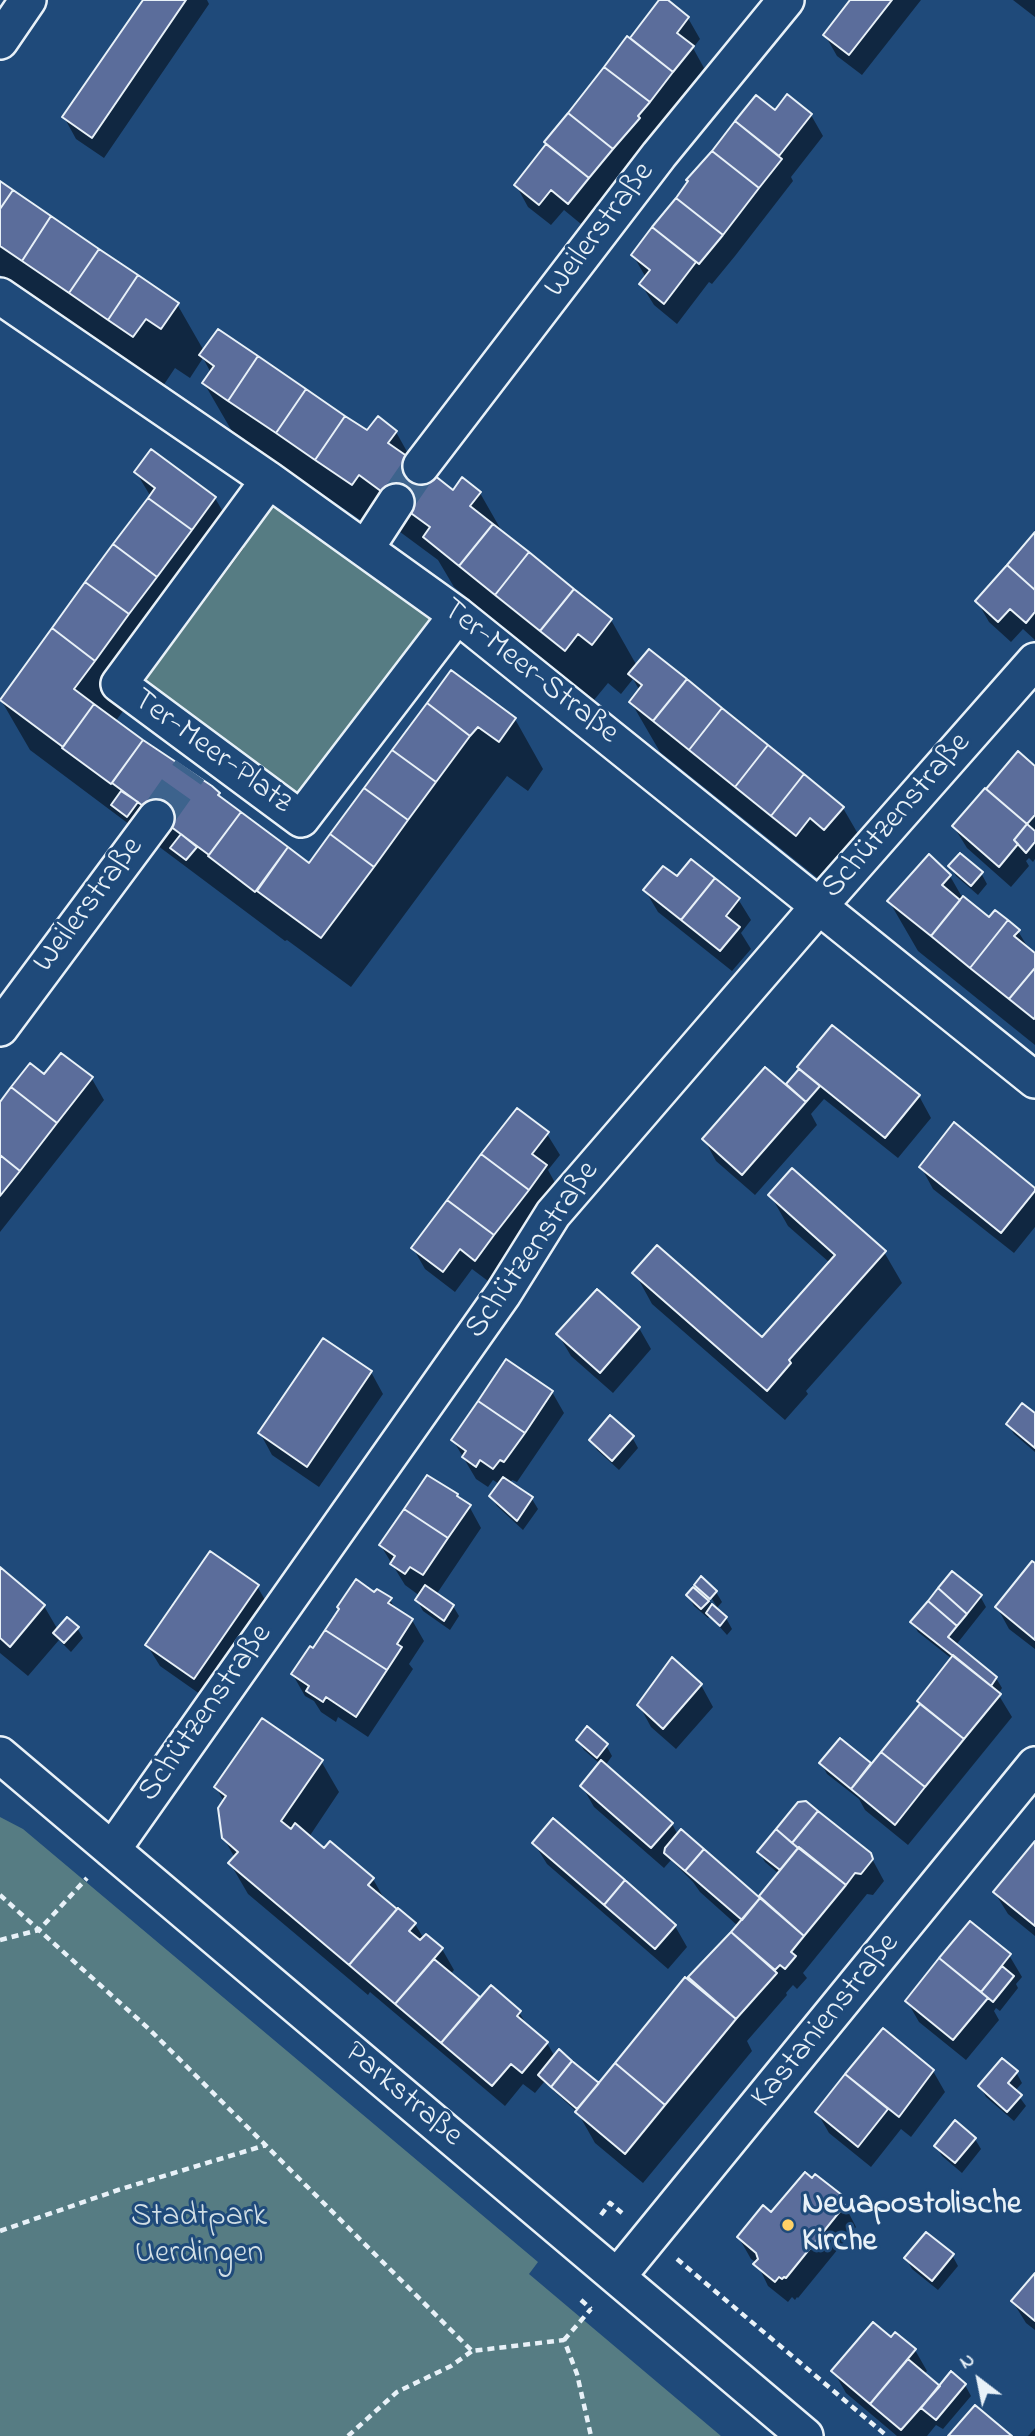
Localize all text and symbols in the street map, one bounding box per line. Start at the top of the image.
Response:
street label: Weilerstraße [538,156,664,306]
street label: Ter-Meer-Straße [433,592,625,754]
street label: Ter-Meer-Platz [124,682,298,824]
street label: Schützenstraße [815,726,981,908]
street label: Weilerstraße [27,831,153,981]
street label: Schützenstraße [459,1155,609,1347]
street label: Schützenstraße [132,1618,282,1810]
street label: Kastanienstraße [745,1927,909,2117]
street label: Parkstraße [335,2035,469,2157]
place label: Neuapostolische Kirche [802,2188,1021,2263]
park label: Stadtpark Uerdingen [131,2200,267,2275]
marker: Neuapostolische Kirche [780,2217,796,2233]
north arrow [944,2345,1014,2415]
text: N [955,2347,980,2377]

